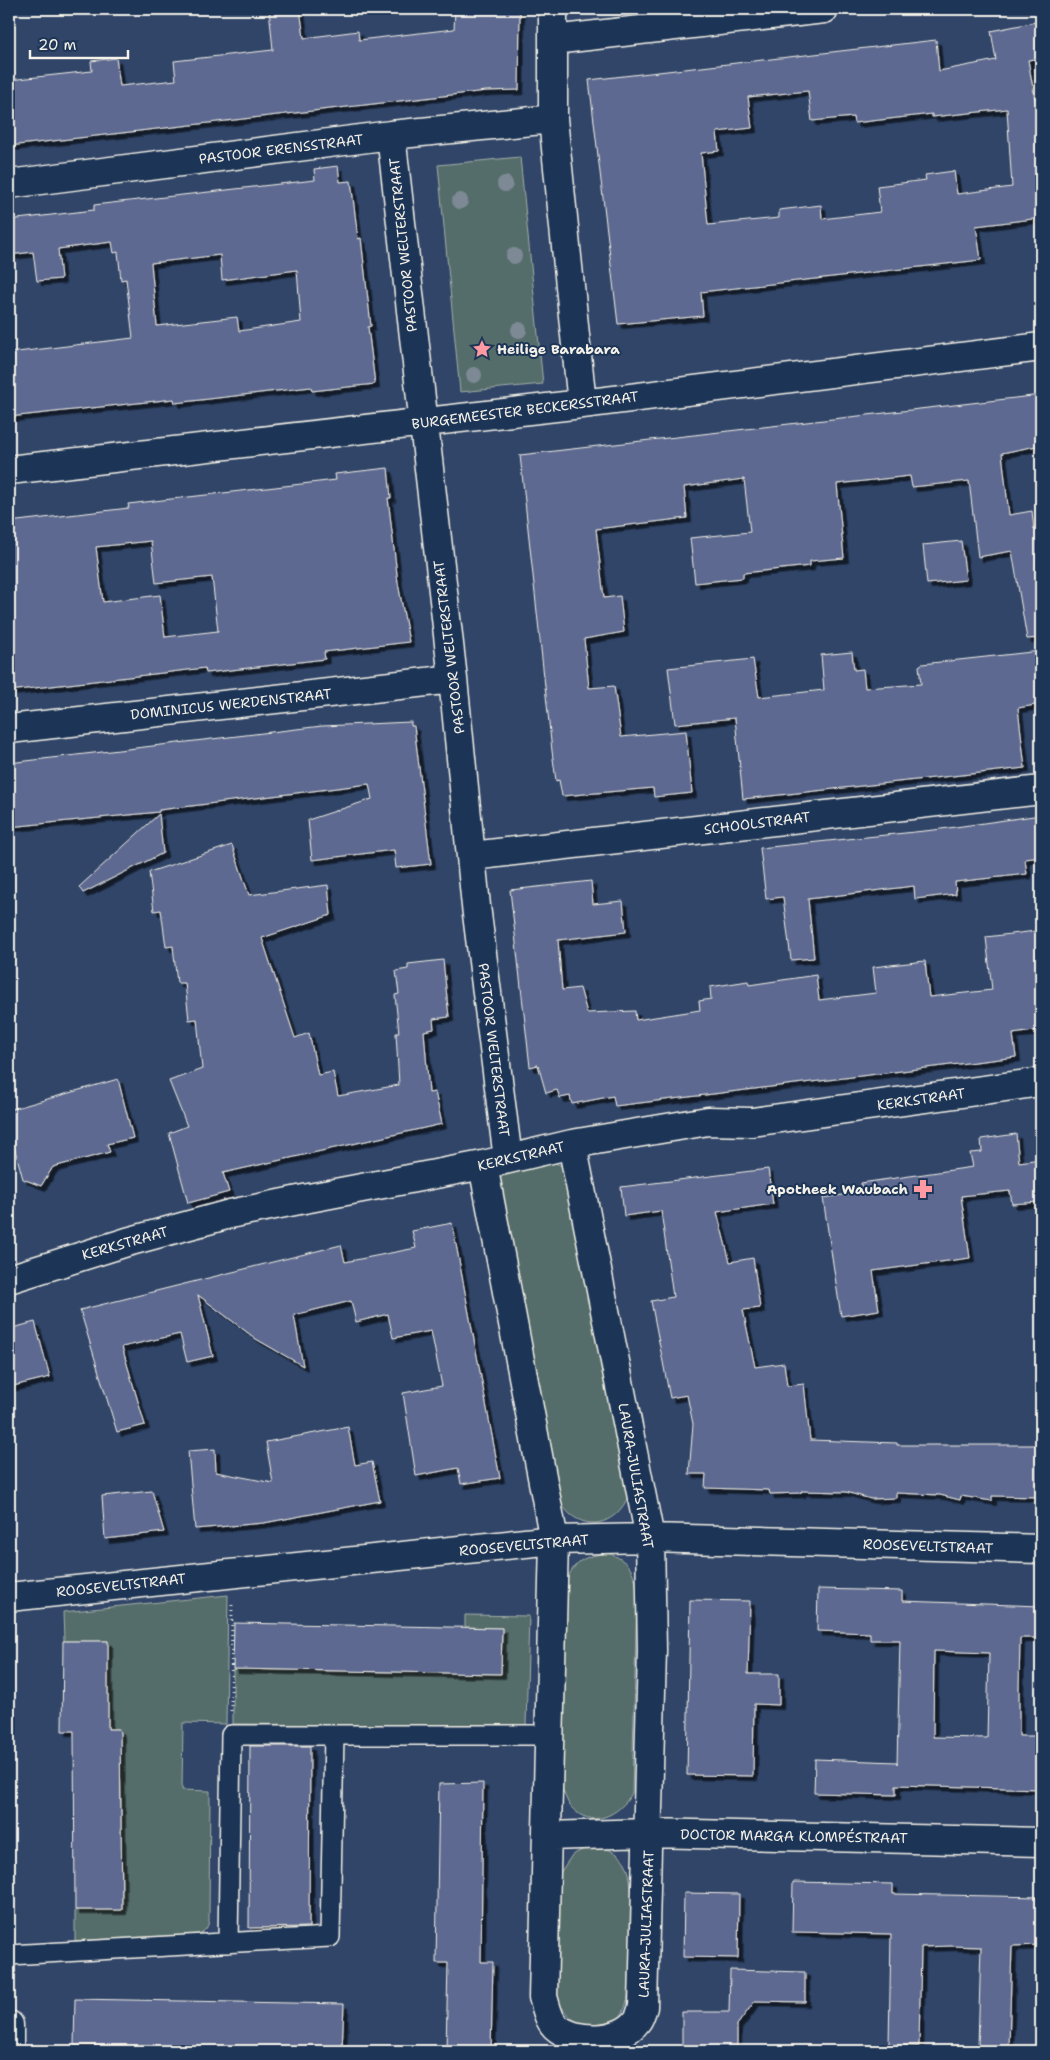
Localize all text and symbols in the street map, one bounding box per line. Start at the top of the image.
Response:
scale bar [30,28,128,60]
text: 20 m [38,35,77,55]
street label: PASTOOR ERENSSTRAAT [198,130,365,168]
street label: PASTOOR WELTERSTRAAT [385,157,421,333]
place icon: Heilige Barabara [471,338,493,360]
place label: Heilige Barabara [497,340,620,358]
street label: BURGEMEESTER BECKERSSTRAAT [411,387,640,433]
street label: PASTOOR WELTERSTRAAT [429,559,469,735]
street label: DOMINICUS WERDENSTRAAT [129,684,333,724]
street label: SCHOOLSTRAAT [703,808,812,838]
street label: PASTOOR WELTERSTRAAT [474,962,514,1138]
street label: KERKSTRAAT [876,1084,967,1114]
street label: KERKSTRAAT [476,1137,567,1175]
pharmacy icon: Apotheek Waubach [912,1178,934,1200]
place label: Apotheek Waubach [767,1180,908,1198]
street label: KERKSTRAAT [80,1222,171,1264]
street label: LAURA-JULIASTRAAT [614,1402,658,1551]
street label: ROOSEVELTSTRAAT [458,1530,590,1560]
street label: ROOSEVELTSTRAAT [862,1535,994,1557]
street label: ROOSEVELTSTRAAT [55,1569,187,1601]
street label: DOCTOR MARGA KLOMPÉSTRAAT [680,1825,908,1847]
street label: LAURA-JULIASTRAAT [634,1849,658,1998]

